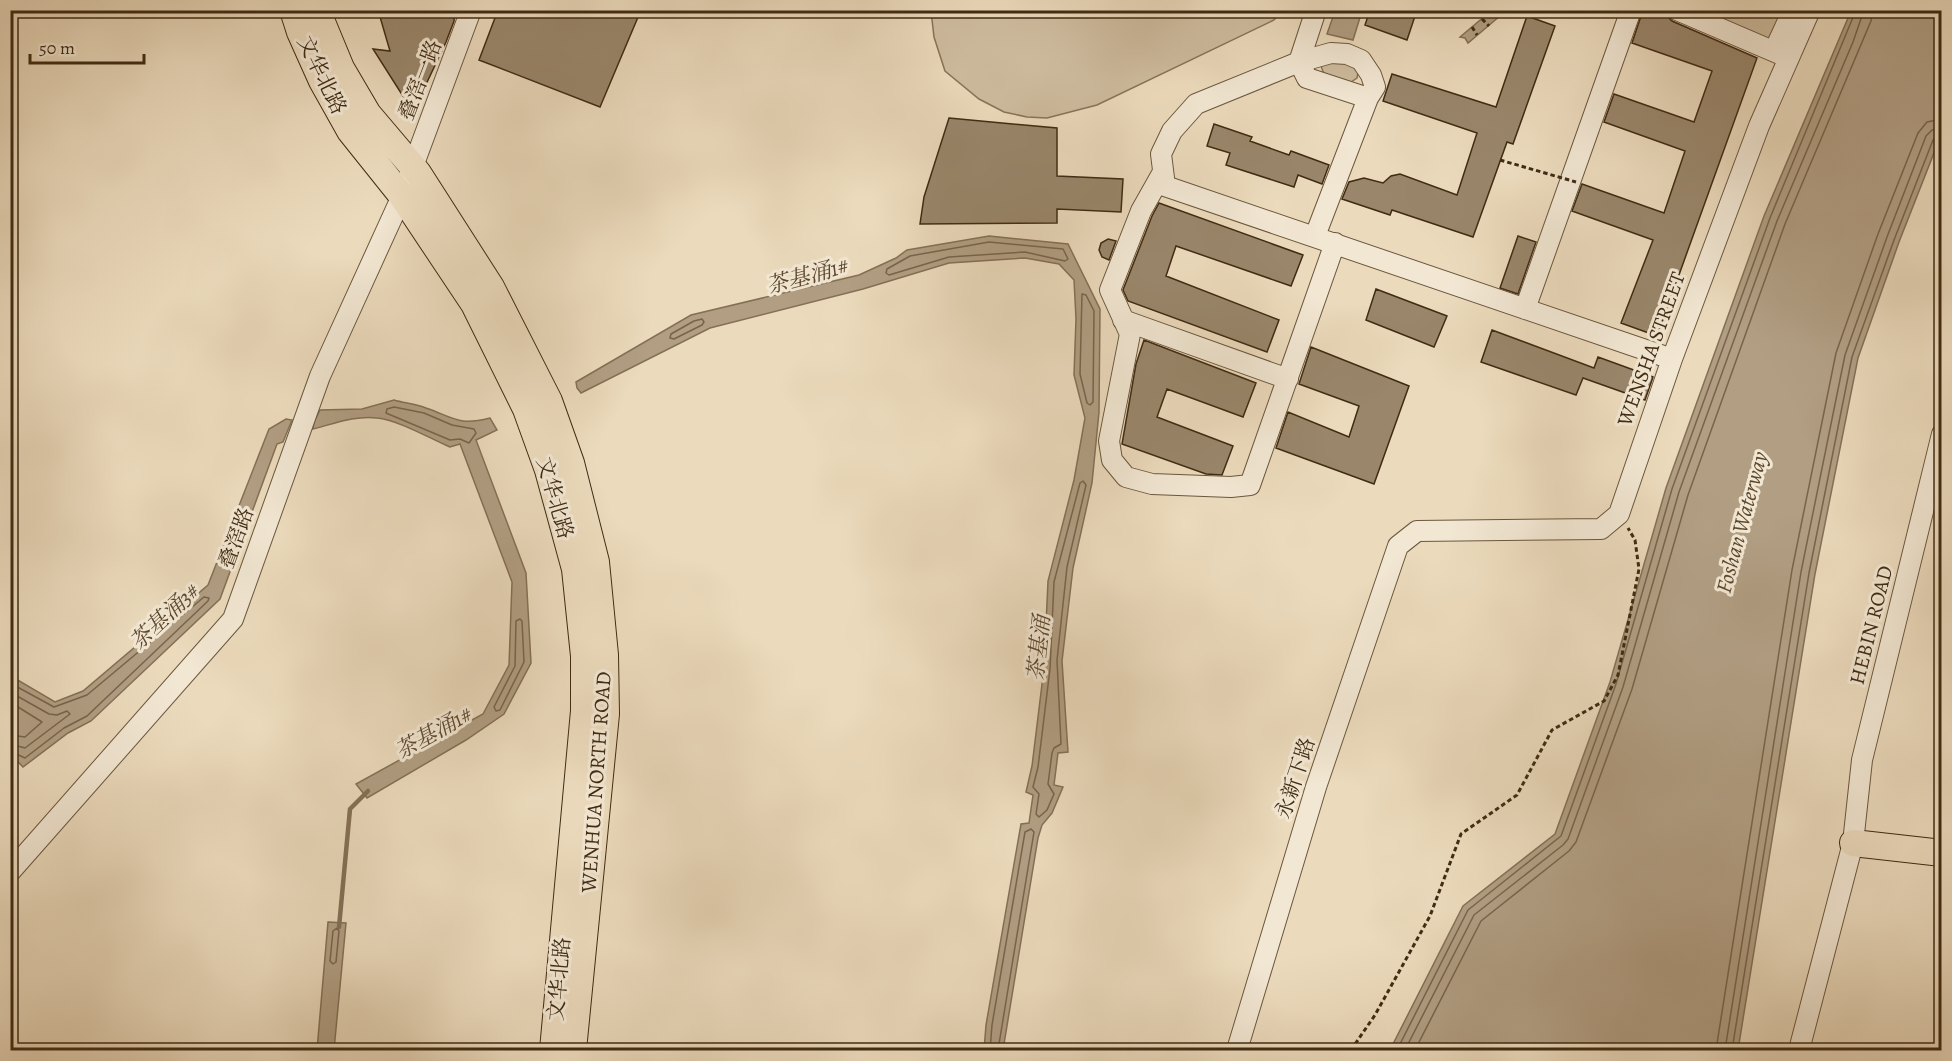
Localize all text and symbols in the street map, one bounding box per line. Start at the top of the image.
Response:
scale bar [30,27,144,65]
street label: 文华北路 [291,31,353,119]
text: 50 m [39,36,75,60]
street label: 叠滘一路 [392,36,448,124]
water label: 茶基涌1# [763,250,852,301]
street label: WENSHA STREET [1610,268,1692,431]
water label: Foshan Waterway [1709,448,1775,596]
street label: 文华北路 [530,454,580,542]
street label: 叠滘路 [212,504,260,572]
street label: HEBIN ROAD [1843,563,1899,687]
water label: 茶基涌3# [123,576,206,657]
water label: 茶基涌 [1021,611,1058,682]
street label: WENHUA NORTH ROAD [574,671,618,894]
water label: 茶基涌1# [389,699,478,766]
street label: 永新下路 [1269,734,1321,822]
street label: 文华北路 [541,936,577,1022]

